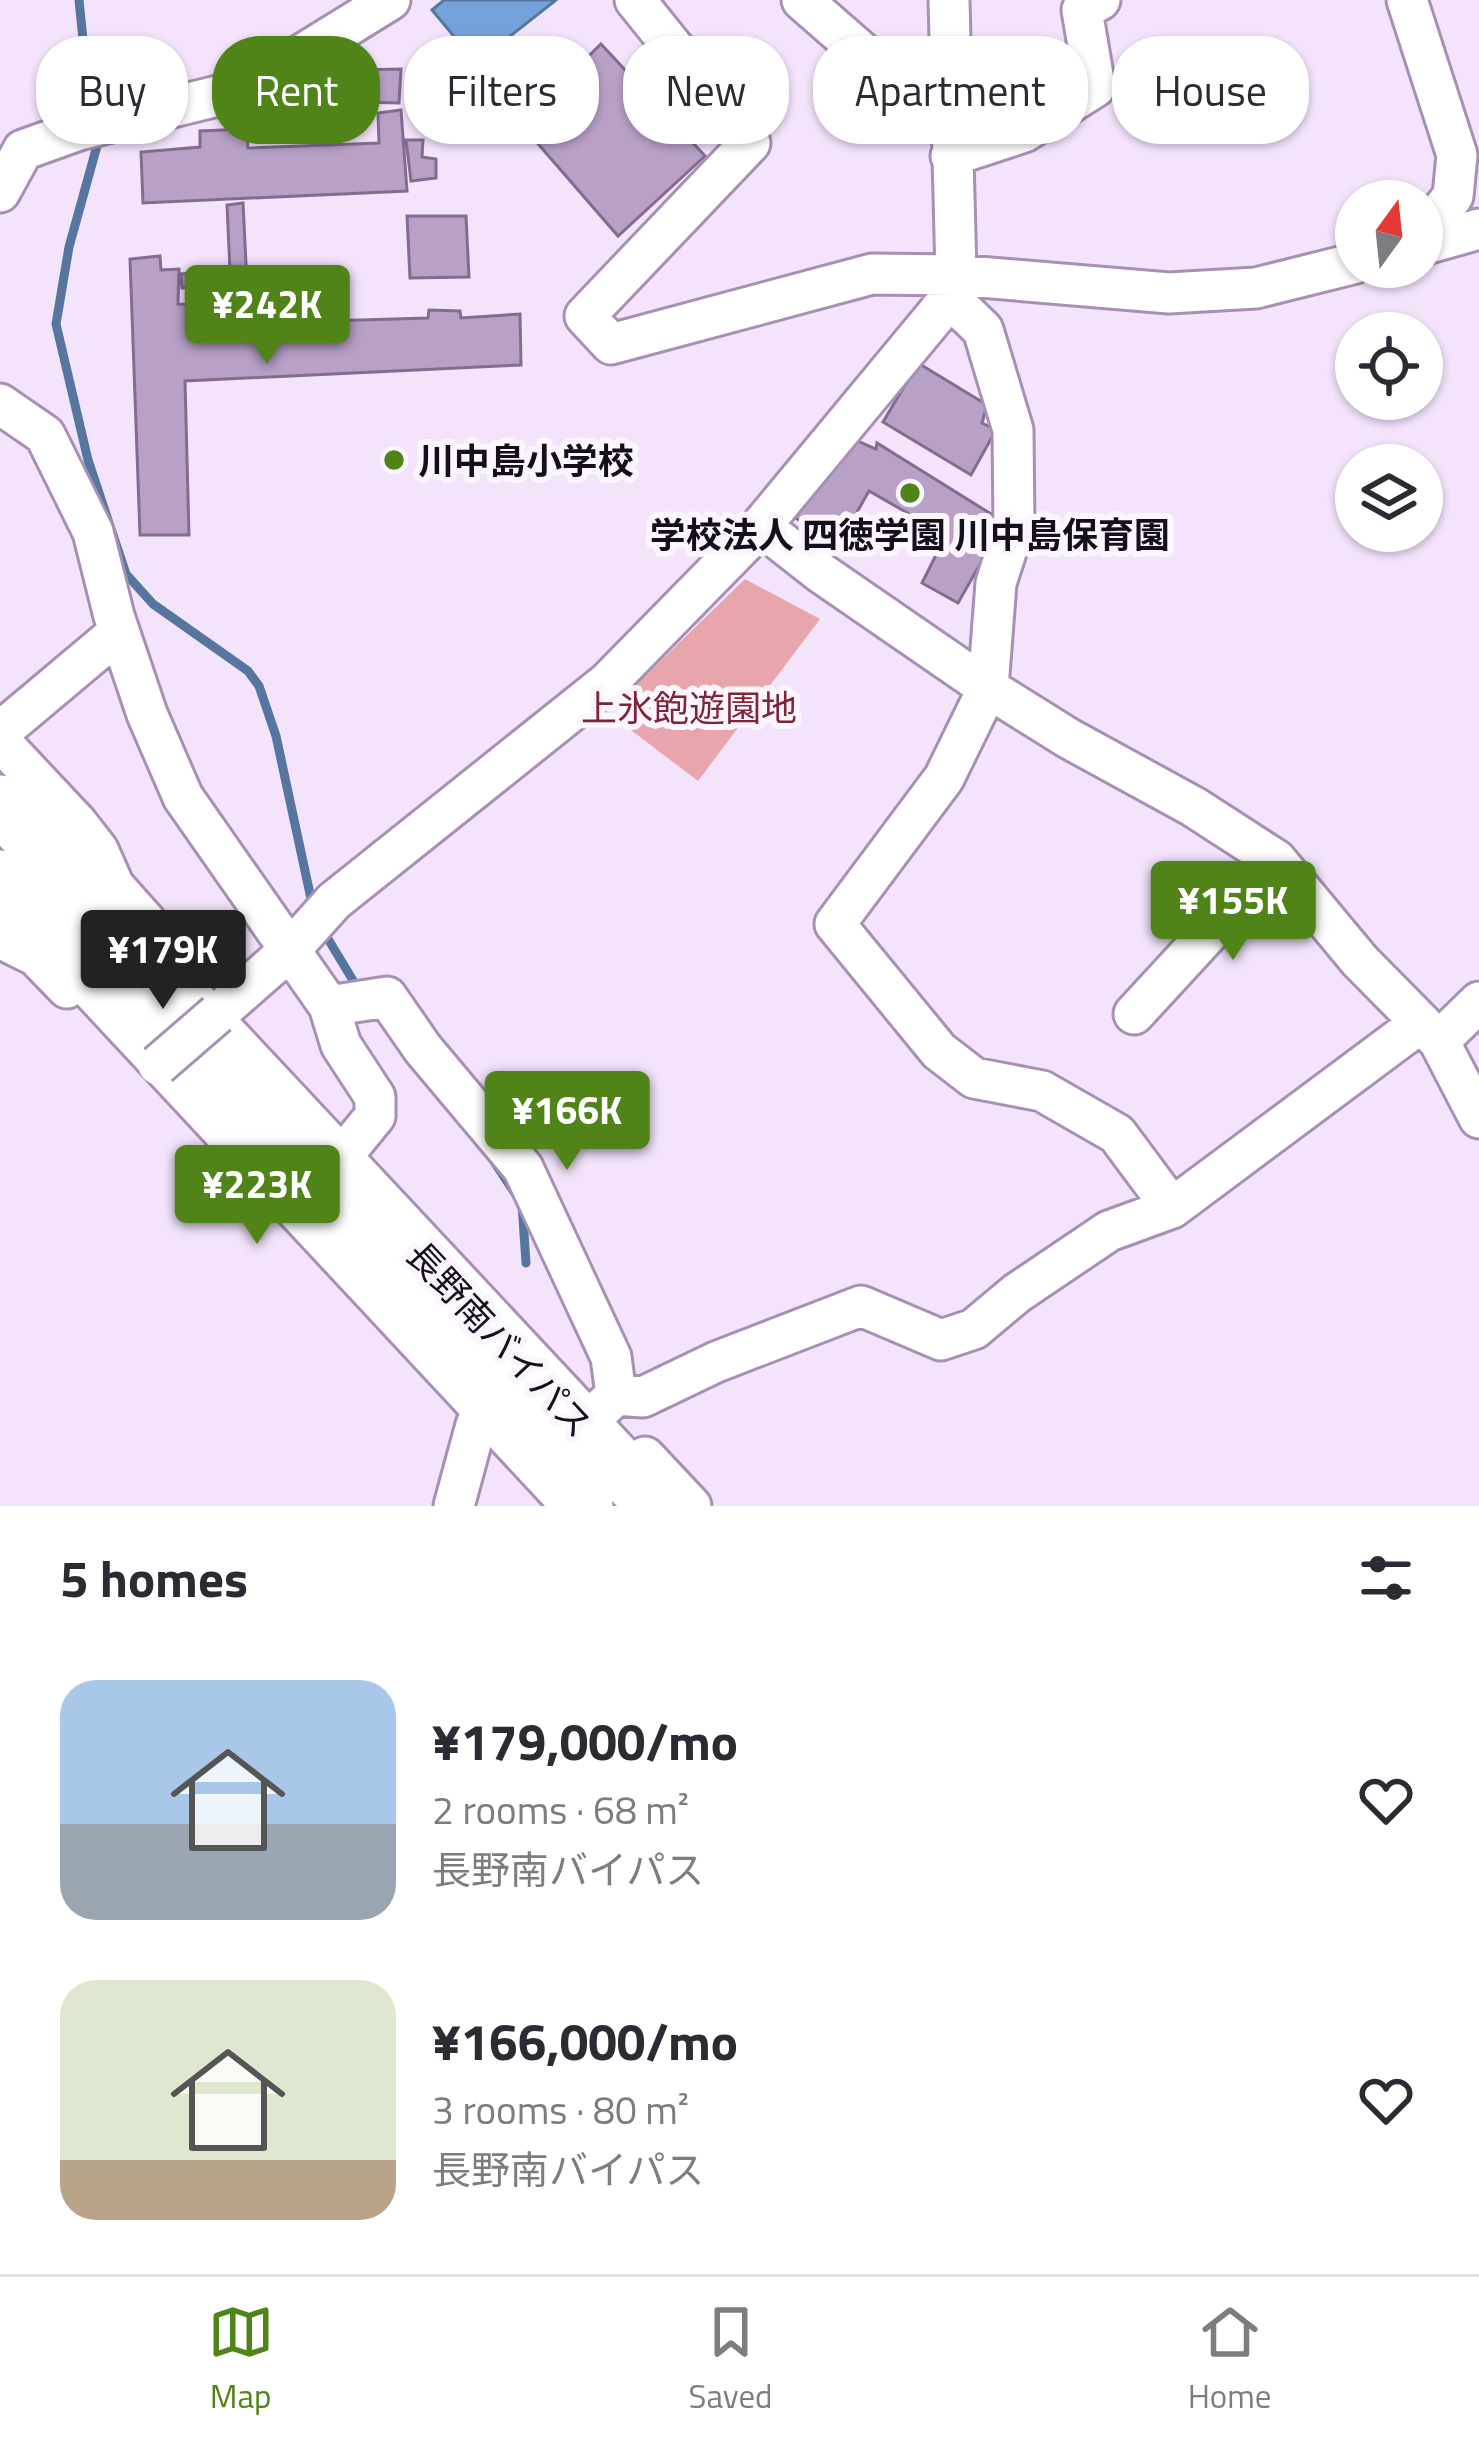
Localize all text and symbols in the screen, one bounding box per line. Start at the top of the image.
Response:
chip: Buy [36,36,188,144]
chip: Rent [212,36,380,144]
chip: Filters [404,36,599,144]
chip: New [623,36,789,144]
chip: Apartment [813,36,1088,144]
chip: House [1112,36,1309,144]
north arrow [1335,180,1443,288]
map controls [1335,180,1443,552]
pin: ¥242K [183,265,351,367]
text: ¥242K [212,274,322,333]
button: locate [1335,312,1443,420]
place label: 川中島小学校 [418,433,634,488]
button: layers [1335,444,1443,552]
marker: 川中島小学校 [381,447,407,473]
marker: 学校法人 四徳学園 川中島保育園 [897,480,923,506]
place label: 学校法人 四徳学園 川中島保育園 [650,507,1170,562]
park label: 上氷飽遊園地 [581,680,797,735]
pin: ¥155K [1149,861,1317,963]
text: ¥155K [1178,870,1288,929]
pin: ¥179K [79,910,247,1012]
text: ¥179K [108,919,218,978]
pin: ¥166K [483,1071,651,1173]
text: ¥166K [512,1080,622,1139]
pin: ¥223K [173,1145,341,1247]
text: ¥223K [202,1154,312,1213]
street label: 長野南バイパス [394,1228,606,1450]
text: 5 homes [60,1539,248,1617]
icon: filters [1353,1545,1419,1611]
text: ¥179,000/mo [432,1702,738,1780]
icon: home [156,1728,300,1872]
icon: heart [1353,1767,1419,1833]
text: 2 rooms · 68 m² [432,1780,689,1839]
text: 長野南バイパス [432,1840,704,1899]
text: ¥166,000/mo [432,2002,738,2080]
icon: home [156,2028,300,2172]
icon: heart [1353,2067,1419,2133]
text: 3 rooms · 80 m² [432,2080,689,2139]
text: 長野南バイパス [432,2140,704,2199]
tab: Map [208,2299,274,2421]
tab: Saved [689,2299,773,2421]
tab: Home [1188,2299,1271,2421]

